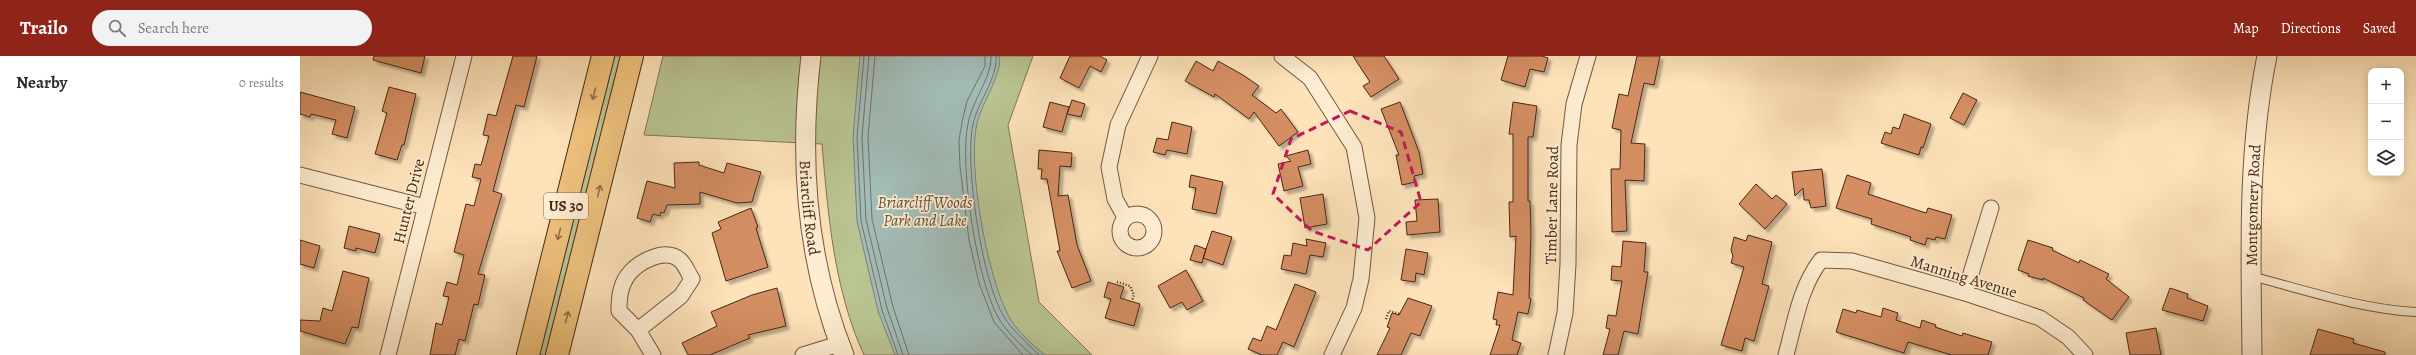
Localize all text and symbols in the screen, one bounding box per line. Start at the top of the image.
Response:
search box [92,10,372,46]
text: Trailo [20,15,68,41]
icon: search [106,17,128,39]
text: Search here [138,18,209,38]
text: Map [2233,19,2259,38]
text: Directions [2281,19,2341,38]
text: Saved [2363,19,2396,38]
map controls [2368,68,2404,176]
button: + [2368,68,2404,104]
text: Nearby [16,71,67,94]
text: 0 results [239,74,284,91]
one-way arrow [589,87,597,100]
button: − [2368,104,2404,140]
button: layers [2368,140,2404,176]
street label: Montgomery Road [2241,143,2267,266]
street label: Timber Lane Road [1540,145,1564,265]
street label: Hunter Drive [388,156,430,246]
street label: Briarcliff Road [794,160,825,257]
one-way arrow [596,185,603,198]
park label: Briarcliff Woods Park and Lake [877,192,973,232]
road number: US 30 [544,193,588,219]
one-way arrow [554,227,562,240]
street label: Manning Avenue [1908,250,2020,304]
one-way arrow [564,311,571,324]

